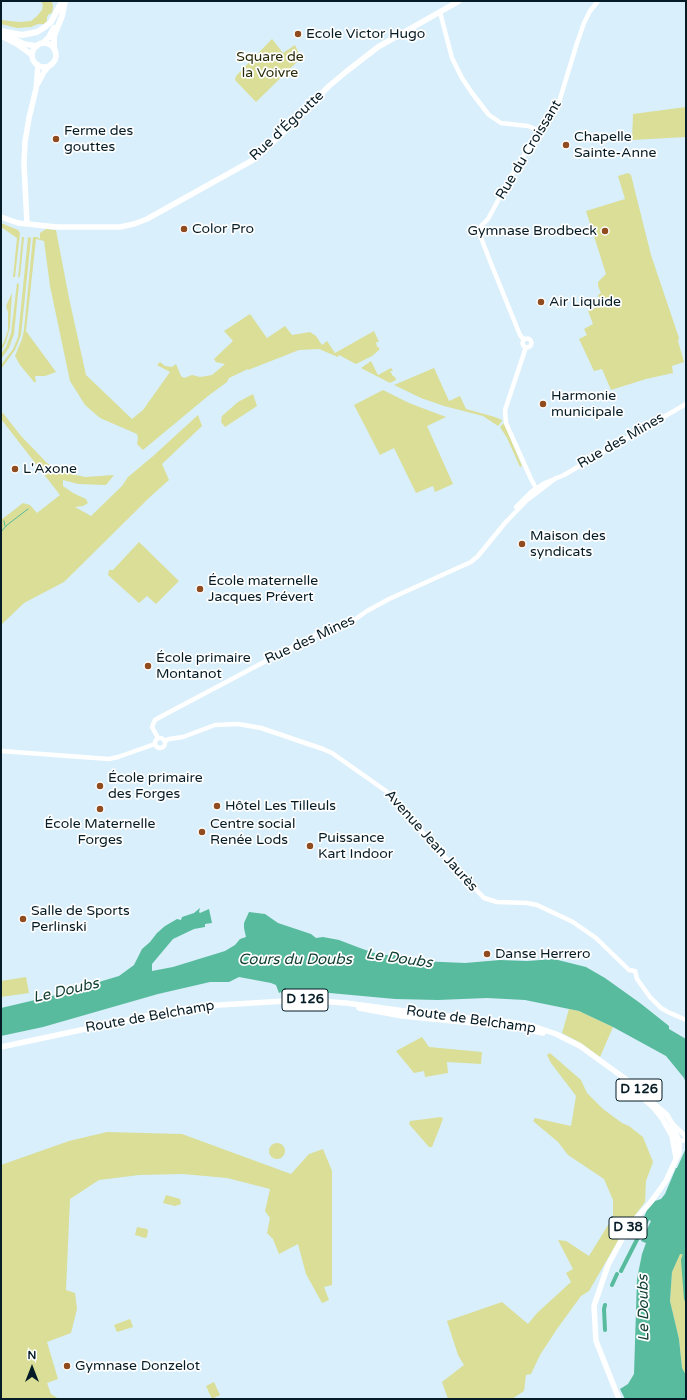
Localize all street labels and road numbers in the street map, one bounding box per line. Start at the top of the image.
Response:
street label: Rue d'Égoutte [246,87,328,165]
street label: Rue du Croissant [493,97,565,203]
street label: Rue des Mines [575,409,667,473]
street label: Rue des Mines [262,612,358,668]
street label: Avenue Jean Jaurès [381,787,481,895]
road number: D 126 [282,989,328,1011]
street label: Route de Belchamp [84,997,216,1037]
street label: Route de Belchamp [405,1003,537,1037]
road number: D 126 [616,1079,662,1101]
road number: D 38 [609,1217,647,1239]

